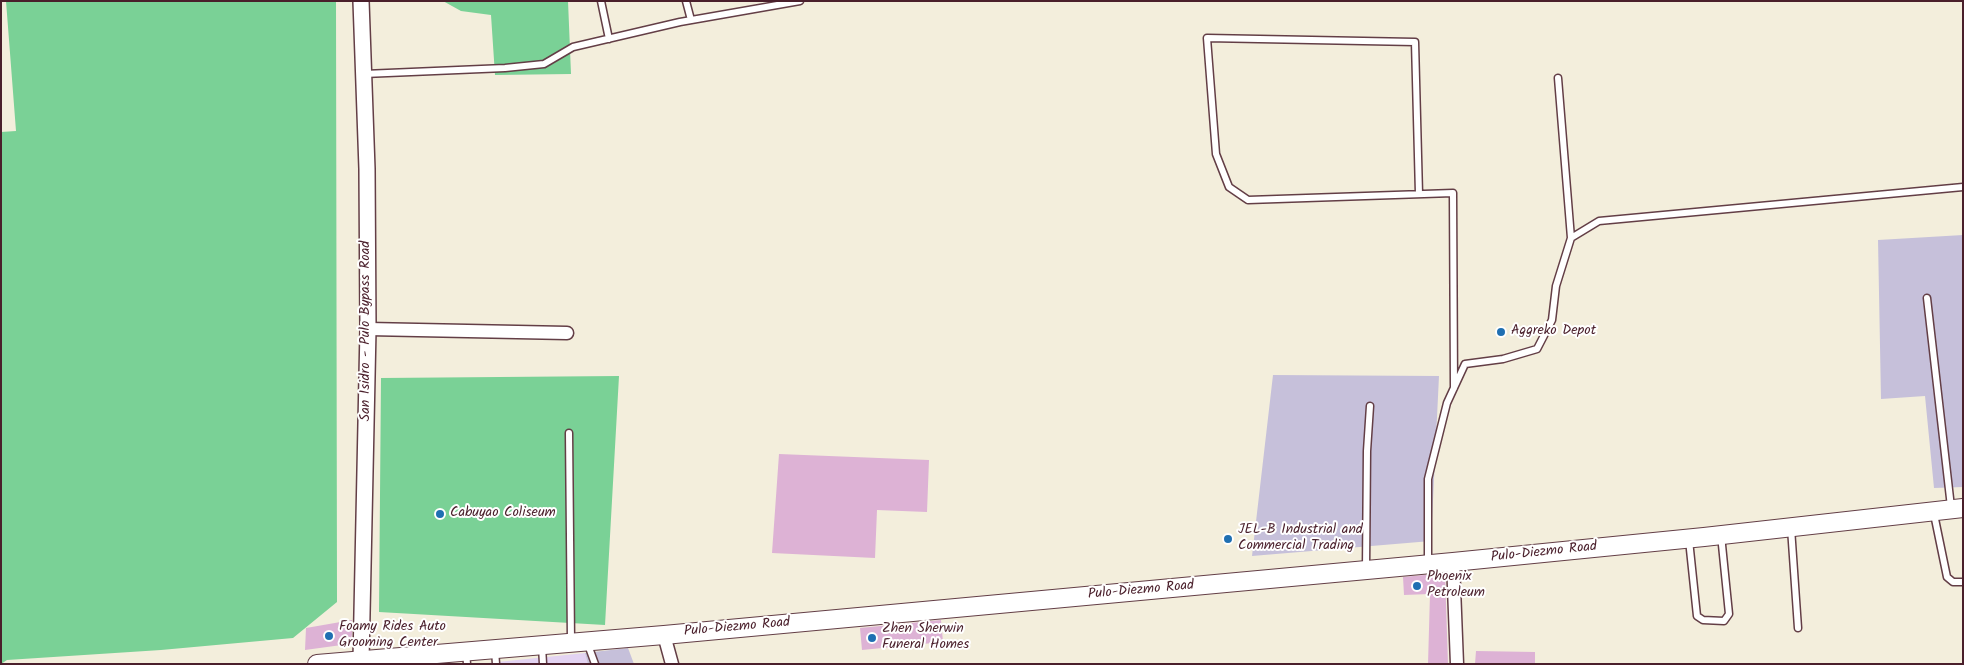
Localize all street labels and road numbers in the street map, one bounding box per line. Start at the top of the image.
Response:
street label: San Isidro - Pulo Bypass Road [359,241,375,421]
street label: Pulo-Diezmo Road [1490,539,1598,567]
street label: Pulo-Diezmo Road [1087,578,1195,604]
street label: Pulo-Diezmo Road [683,615,791,641]

